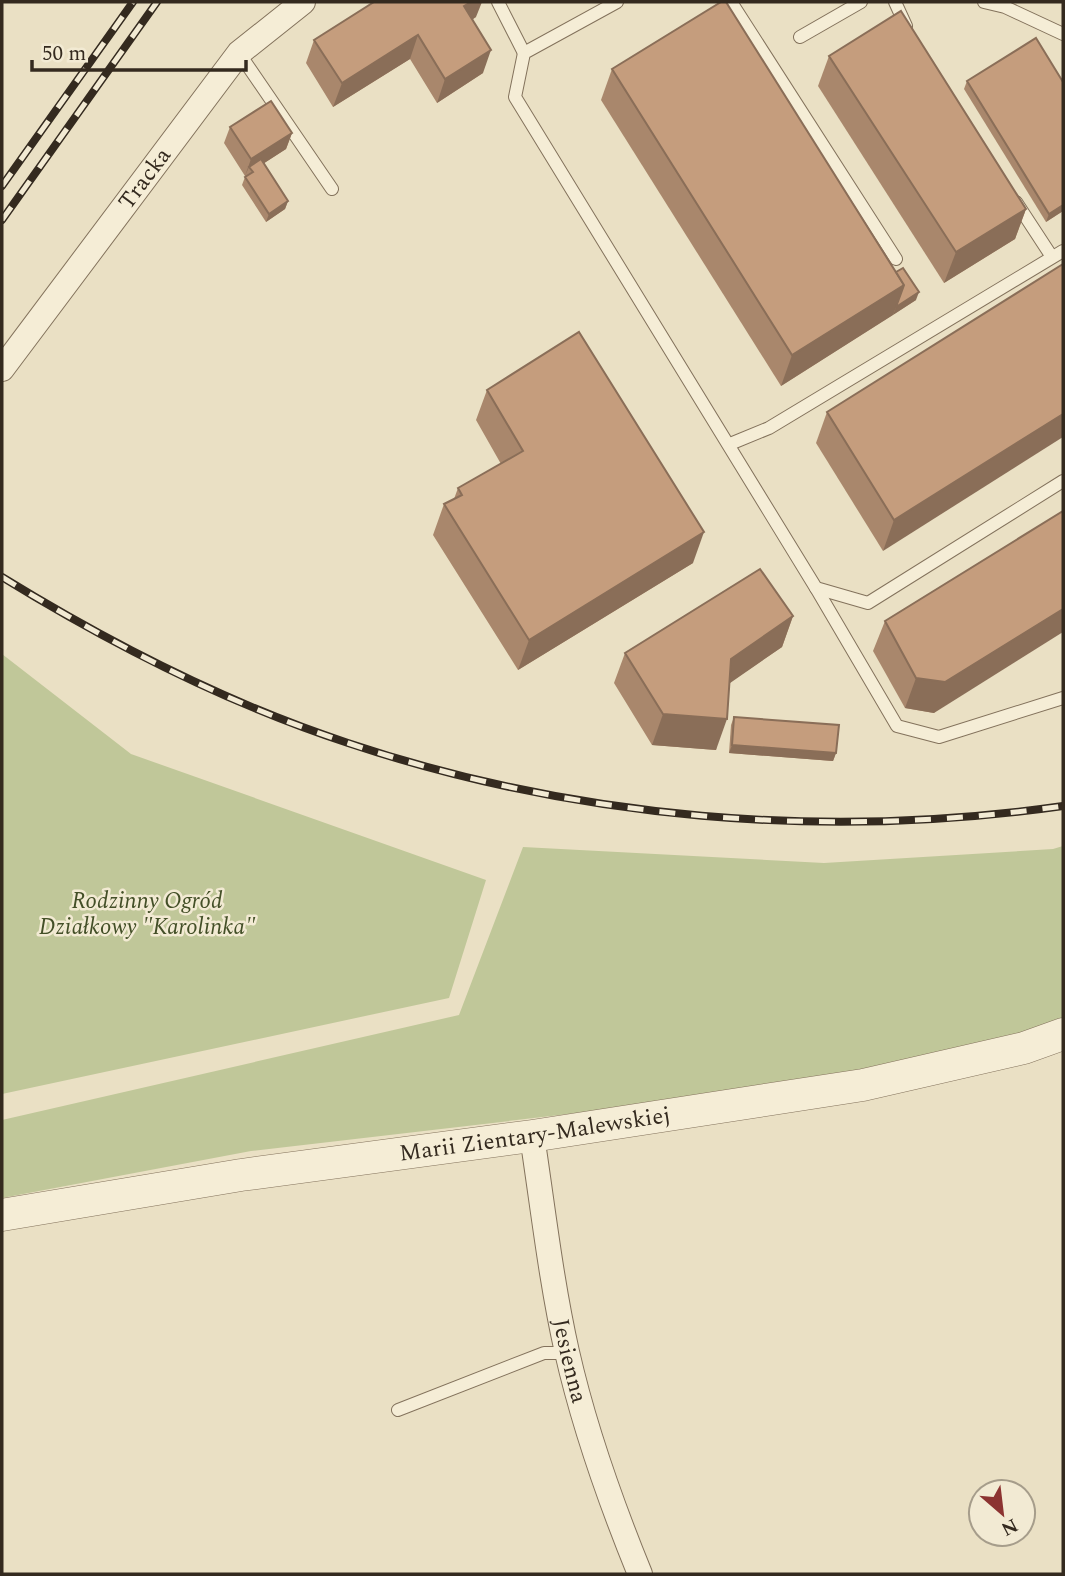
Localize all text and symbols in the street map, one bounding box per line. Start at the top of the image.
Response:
scale bar [32,28,245,72]
text: 50 m [42,38,86,70]
street label: Tracka [110,140,180,217]
park label: Rodzinny Ogród Działkowy "Karolinka" [39,884,256,945]
street label: Marii Zientary-Malewskiej [397,1097,673,1171]
street label: Jesienna [543,1316,597,1407]
north arrow [967,1478,1037,1548]
text: N [996,1510,1023,1543]

